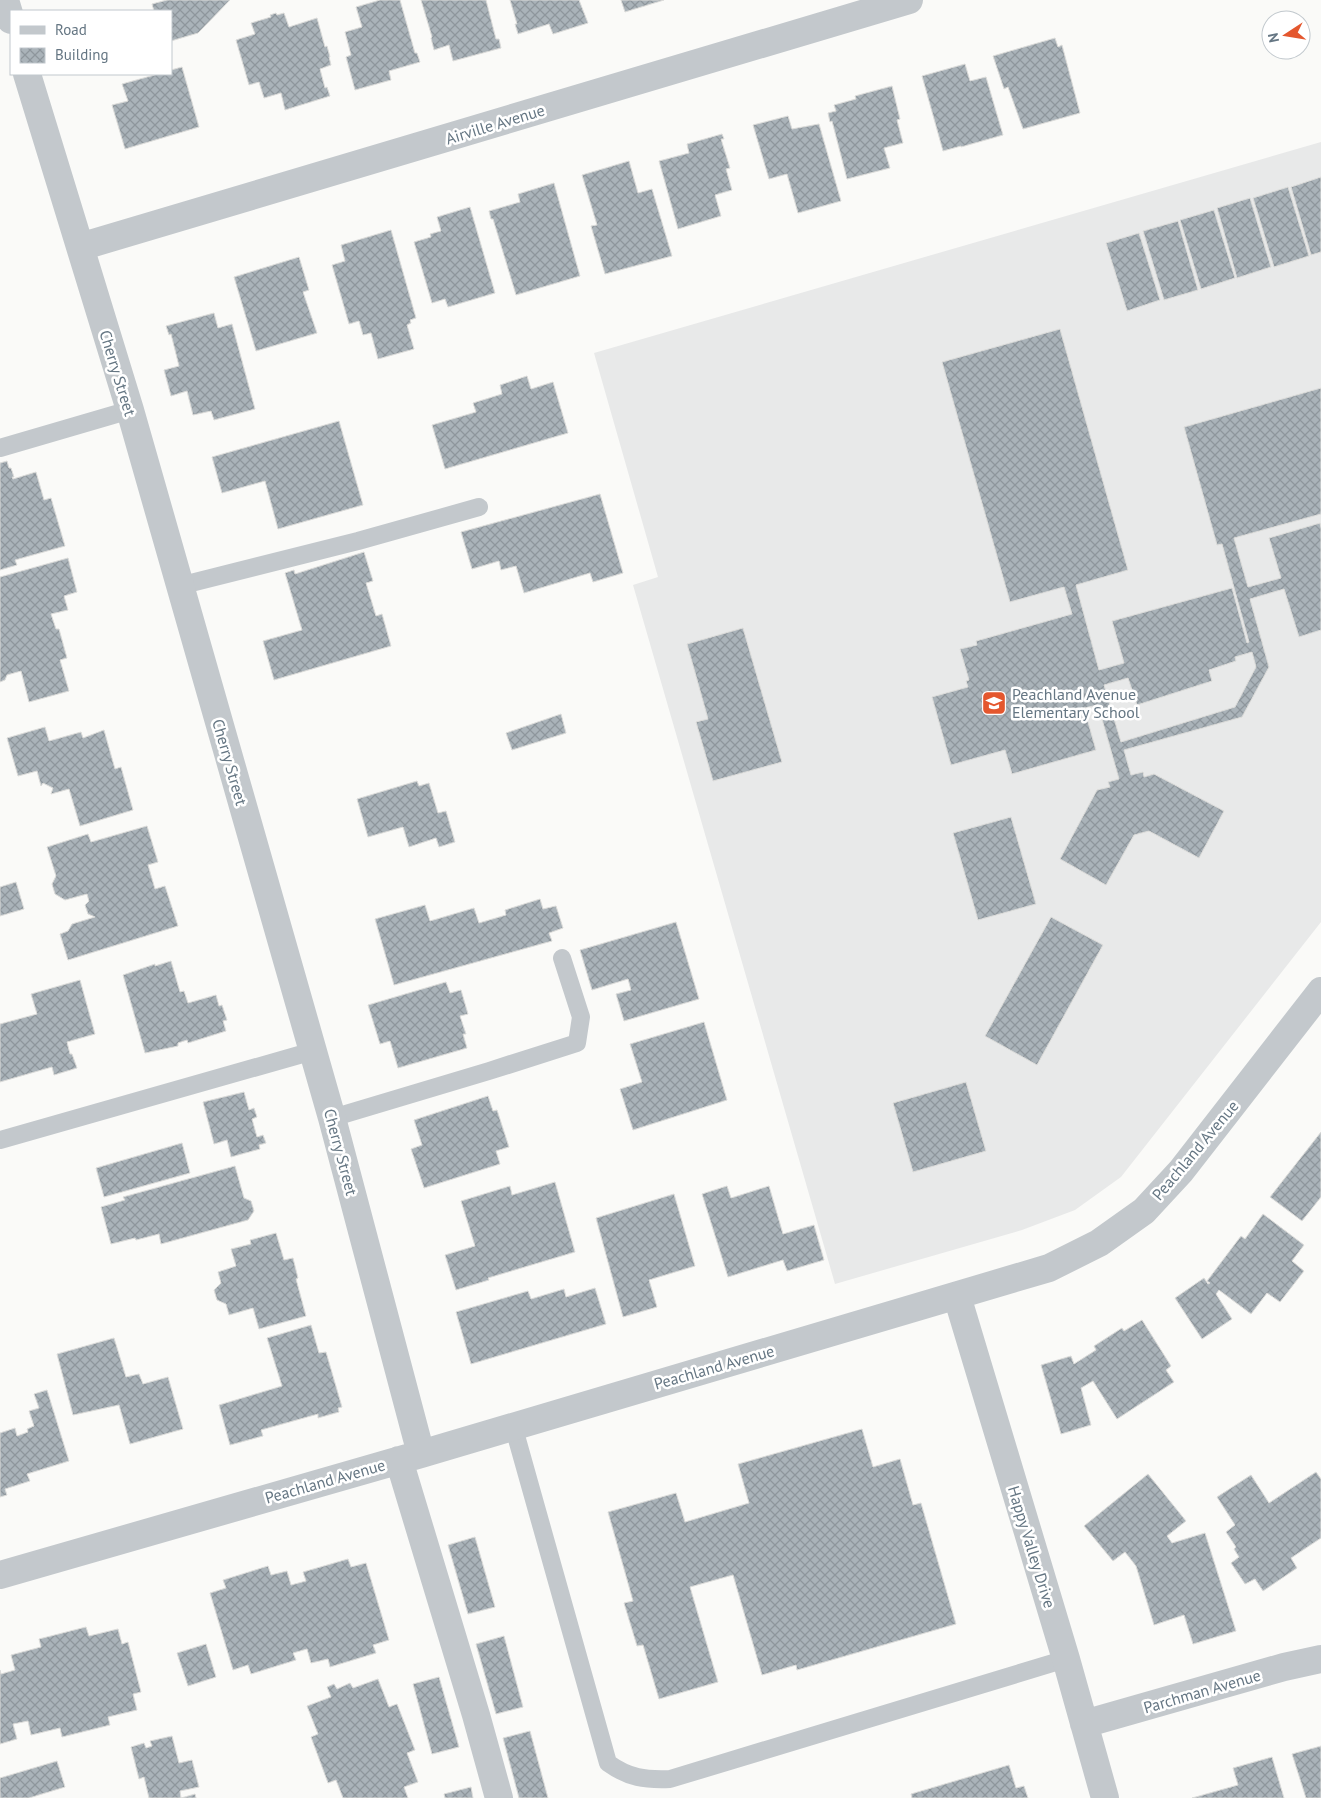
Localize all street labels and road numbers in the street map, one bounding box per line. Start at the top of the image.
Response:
street label: Airville Avenue [443,99,547,149]
street label: Cherry Street [95,328,141,419]
street label: Cherry Street [208,717,252,808]
street label: Peachland Avenue [1147,1096,1243,1204]
street label: Cherry Street [320,1106,362,1198]
street label: Peachland Avenue [652,1340,776,1394]
street label: Peachland Avenue [263,1454,387,1508]
street label: Happy Valley Drive [1004,1483,1060,1611]
street label: Parchman Avenue [1141,1665,1263,1717]

